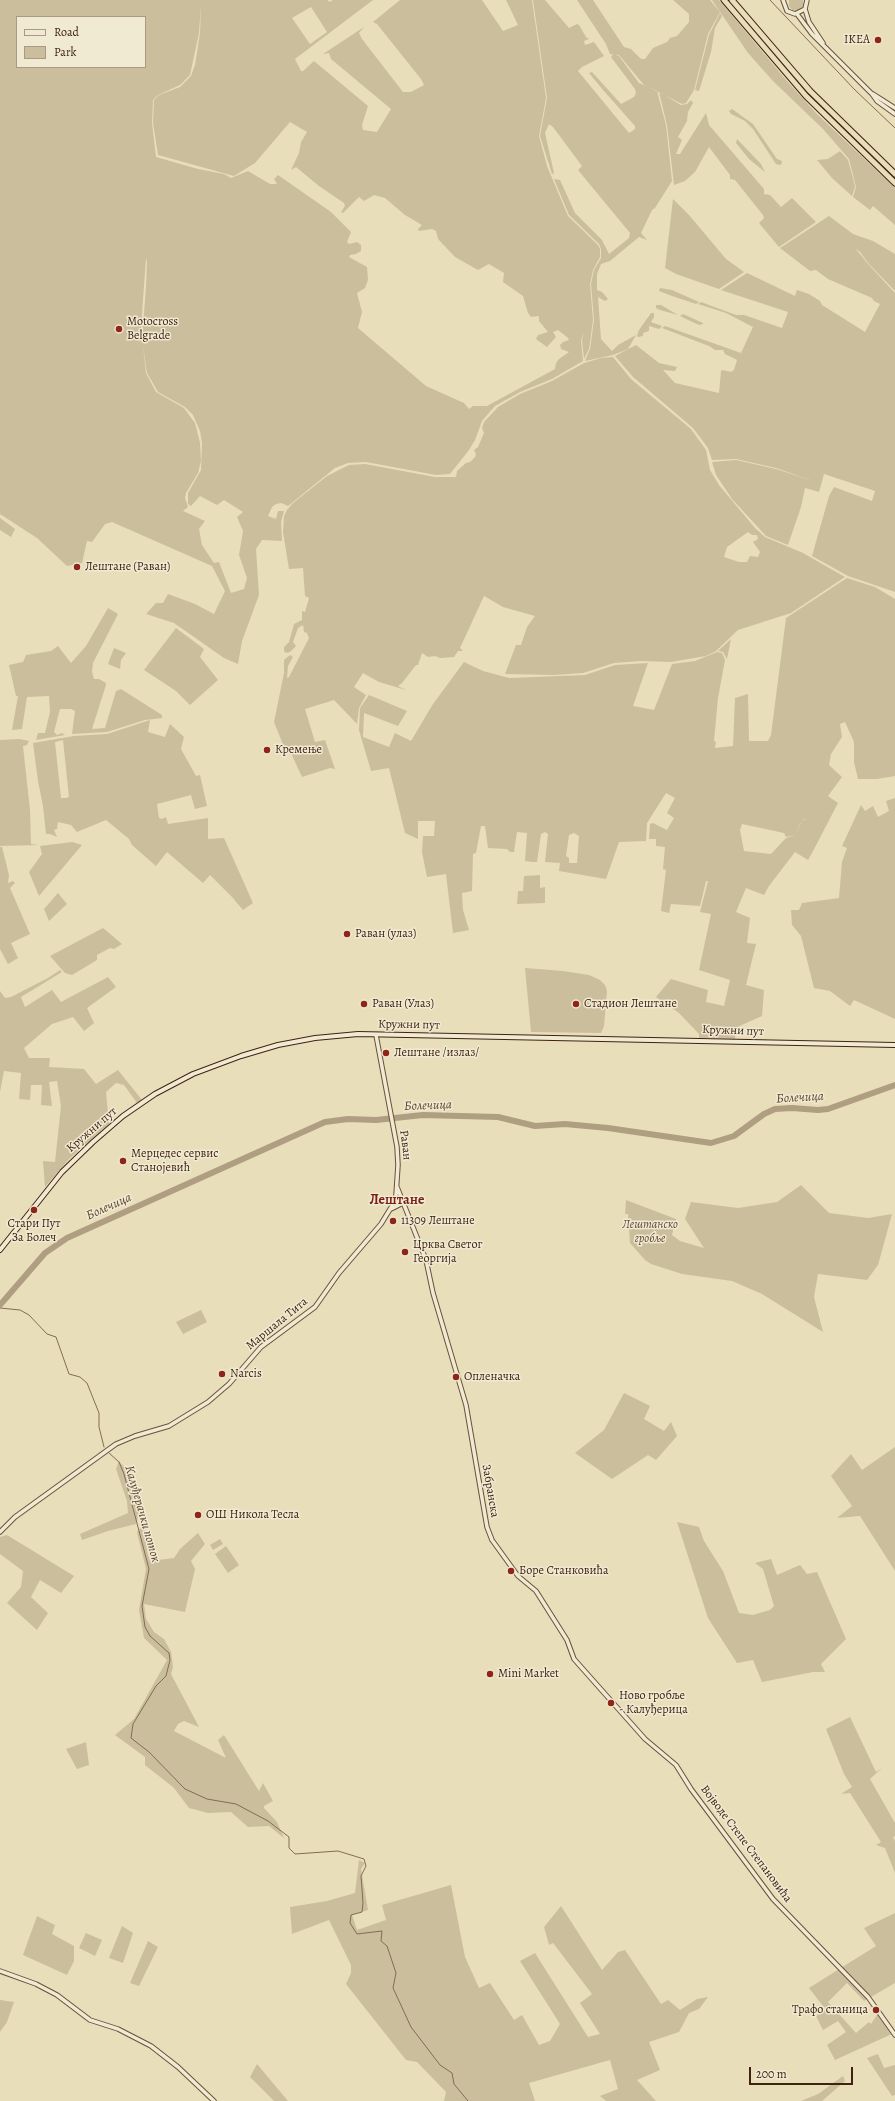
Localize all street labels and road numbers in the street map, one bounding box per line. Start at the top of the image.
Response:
street label: Кружни пут [378,1017,440,1033]
street label: Кружни пут [702,1023,764,1039]
street label: Кружни пут [64,1104,120,1156]
street label: Раван [396,1129,414,1161]
street label: Маршала Тита [243,1295,311,1353]
street label: Забранска [478,1463,502,1519]
street label: Војводе Степе Степановића [697,1783,795,1905]

